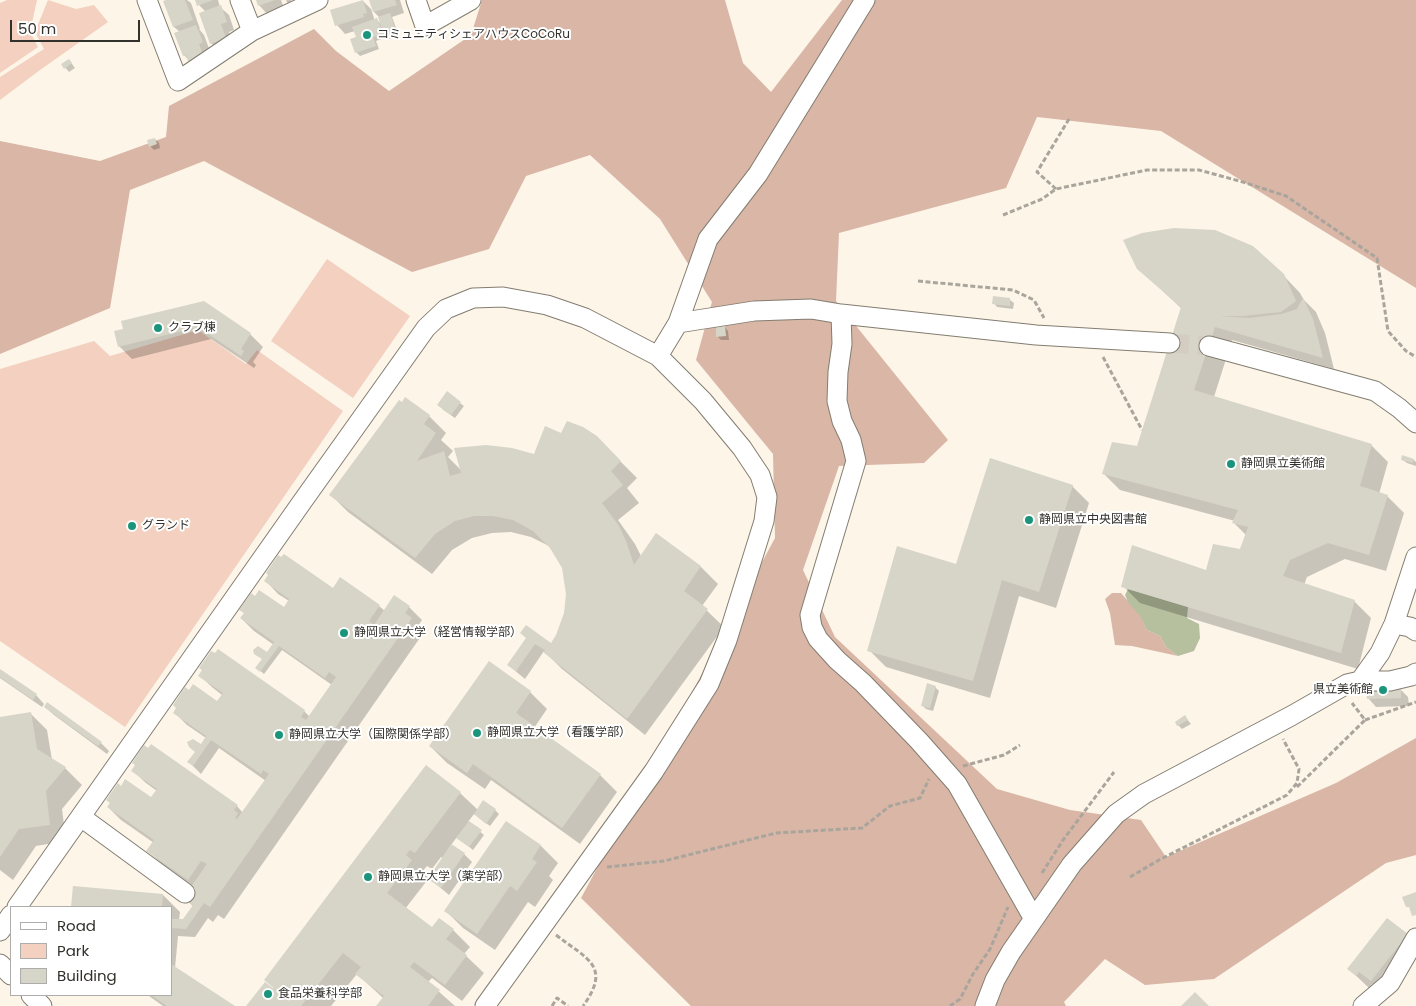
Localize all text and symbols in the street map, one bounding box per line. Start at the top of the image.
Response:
scale bar [12,10,142,42]
text: 50 m [18,18,56,39]
place label: コミュニティシェアハウスCoCoRu [377,28,570,42]
marker: コミュニティシェアハウスCoCoRu [361,29,373,41]
place label: クラブ棟 [168,321,216,335]
marker: クラブ棟 [152,322,164,334]
place label: 静岡県立美術館 [1241,457,1325,471]
marker: 静岡県立美術館 [1225,458,1237,470]
place label: 静岡県立中央図書館 [1039,513,1147,527]
marker: 静岡県立中央図書館 [1023,514,1035,526]
place label: グランド [142,519,190,533]
marker: グランド [126,520,138,532]
place label: 静岡県立大学（経営情報学部） [354,626,522,640]
marker: 静岡県立大学（経営情報学部） [338,627,350,639]
place label: 県立美術館 [1313,683,1373,697]
marker: 県立美術館 [1377,684,1389,696]
place label: 静岡県立大学（看護学部） [487,726,631,740]
marker: 静岡県立大学（看護学部） [471,727,483,739]
place label: 静岡県立大学（国際関係学部） [289,728,457,742]
marker: 静岡県立大学（国際関係学部） [273,729,285,741]
place label: 静岡県立大学（薬学部） [378,870,510,884]
marker: 静岡県立大学（薬学部） [362,871,374,883]
legend [10,906,172,996]
text: Road [57,915,96,936]
text: Park [57,940,89,961]
text: Building [57,965,117,986]
place label: 食品栄養科学部 [278,987,362,1001]
marker: 食品栄養科学部 [262,988,274,1000]

